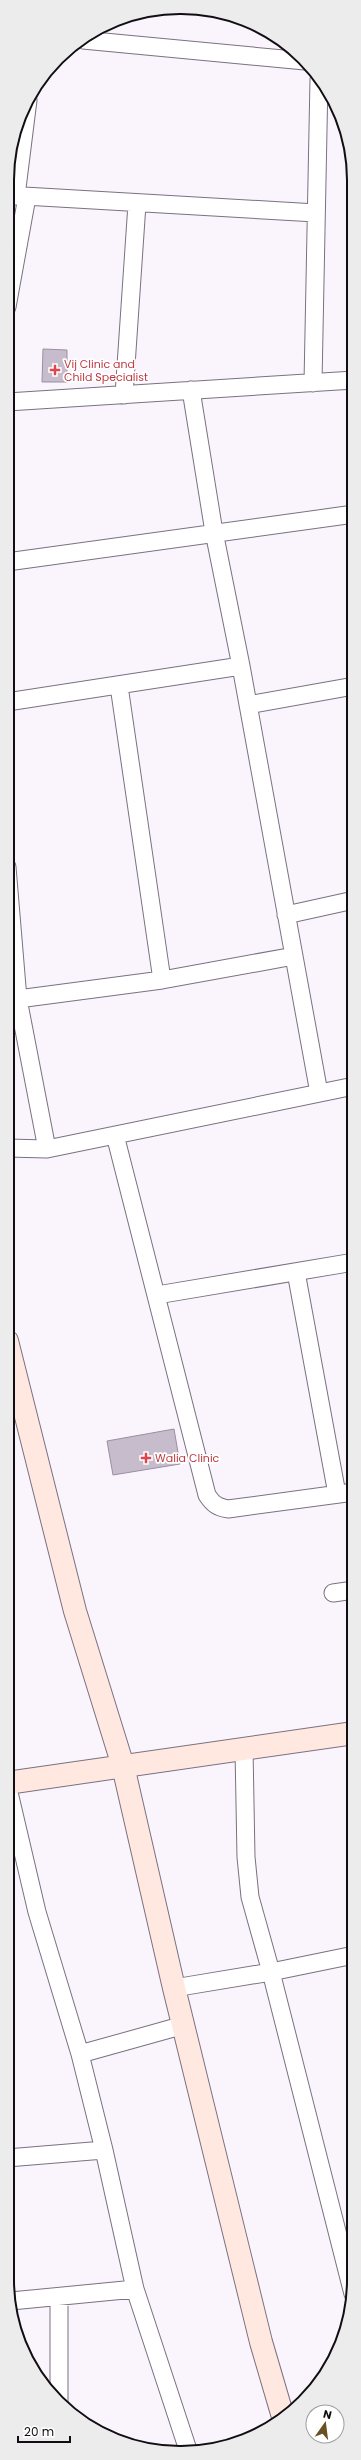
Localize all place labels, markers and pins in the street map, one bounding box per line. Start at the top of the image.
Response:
place label: Vij Clinic and Child Specialist [64,356,148,385]
marker: Vij Clinic and Child Specialist [49,364,61,376]
place label: Walia Clinic [155,1450,220,1466]
marker: Walia Clinic [140,1452,152,1464]

